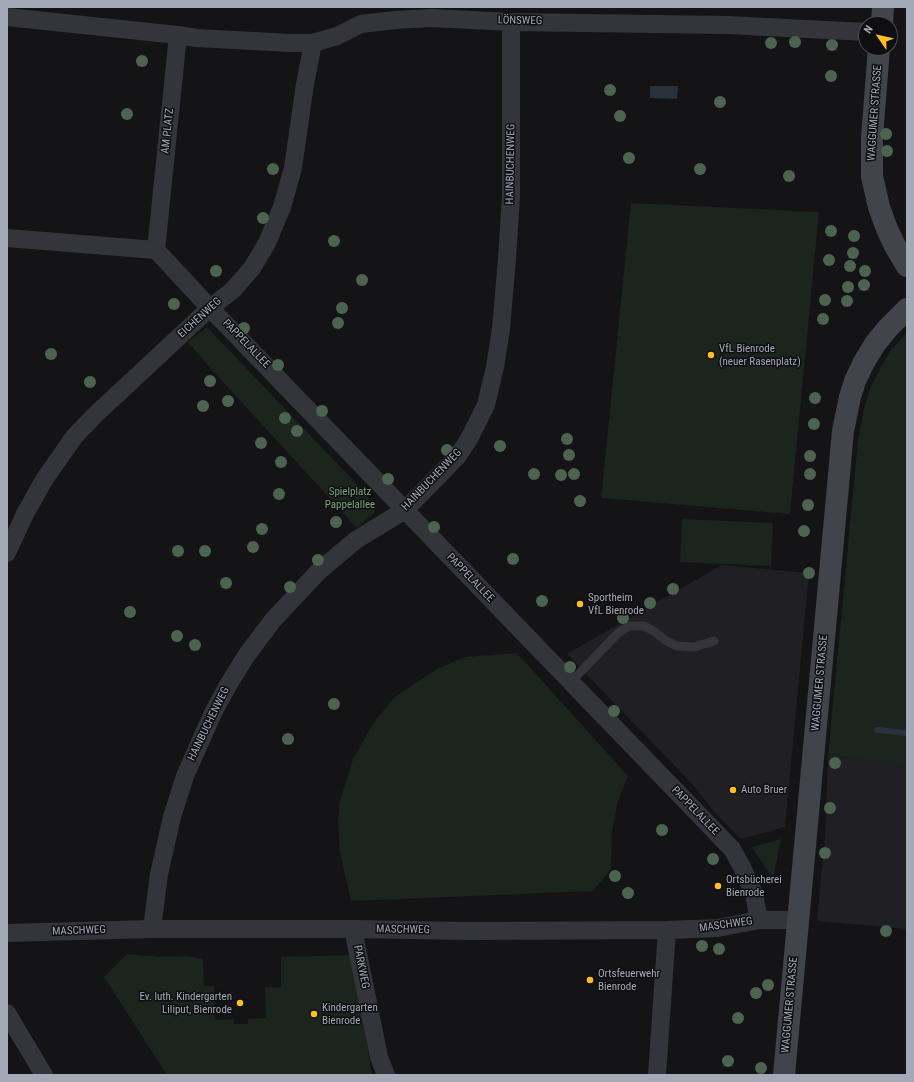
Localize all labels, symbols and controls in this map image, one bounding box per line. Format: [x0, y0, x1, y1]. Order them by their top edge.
street label: LÖNSWEG [498, 14, 542, 28]
north arrow [858, 16, 898, 56]
text: N [861, 23, 876, 36]
street label: WAGGUMER STRASSE [865, 65, 885, 161]
street label: AM PLATZ [159, 108, 177, 154]
street label: HAINBUCHENWEG [504, 124, 518, 204]
street label: EICHENWEG [176, 295, 224, 341]
street label: PAPPELALLEE [220, 317, 272, 371]
place label: VfL Bienrode (neuer Rasenplatz) [719, 342, 801, 368]
marker: VfL Bienrode (neuer Rasenplatz) [706, 350, 716, 360]
street label: HAINBUCHENWEG [399, 446, 465, 514]
park label: Spielplatz Pappelallee [325, 485, 375, 511]
street label: PAPPELALLEE [444, 551, 496, 605]
place label: Sportheim VfL Bienrode [588, 591, 644, 617]
marker: Sportheim VfL Bienrode [575, 599, 585, 609]
street label: WAGGUMER STRASSE [809, 634, 831, 732]
street label: HAINBUCHENWEG [185, 685, 233, 763]
place label: Auto Bruer [741, 783, 787, 797]
street label: PAPPELALLEE [669, 784, 721, 838]
marker: Auto Bruer [728, 785, 738, 795]
place label: Ortsbücherei Bienrode [726, 873, 782, 899]
marker: Ortsbücherei Bienrode [713, 881, 723, 891]
street label: MASCHWEG [698, 915, 754, 935]
street label: MASCHWEG [52, 923, 106, 939]
street label: MASCHWEG [376, 923, 430, 937]
street label: PARKWEG [350, 944, 372, 990]
street label: WAGGUMER STRASSE [779, 956, 801, 1054]
place label: Ortsfeuerwehr Bienrode [598, 967, 660, 993]
marker: Ortsfeuerwehr Bienrode [585, 975, 595, 985]
place label: Ev. luth. Kindergarten Liliput, Bienrode [140, 990, 232, 1016]
marker: Ev. luth. Kindergarten Liliput, Bienrode [235, 998, 245, 1008]
place label: Kindergarten Bienrode [322, 1001, 378, 1027]
marker: Kindergarten Bienrode [309, 1009, 319, 1019]

